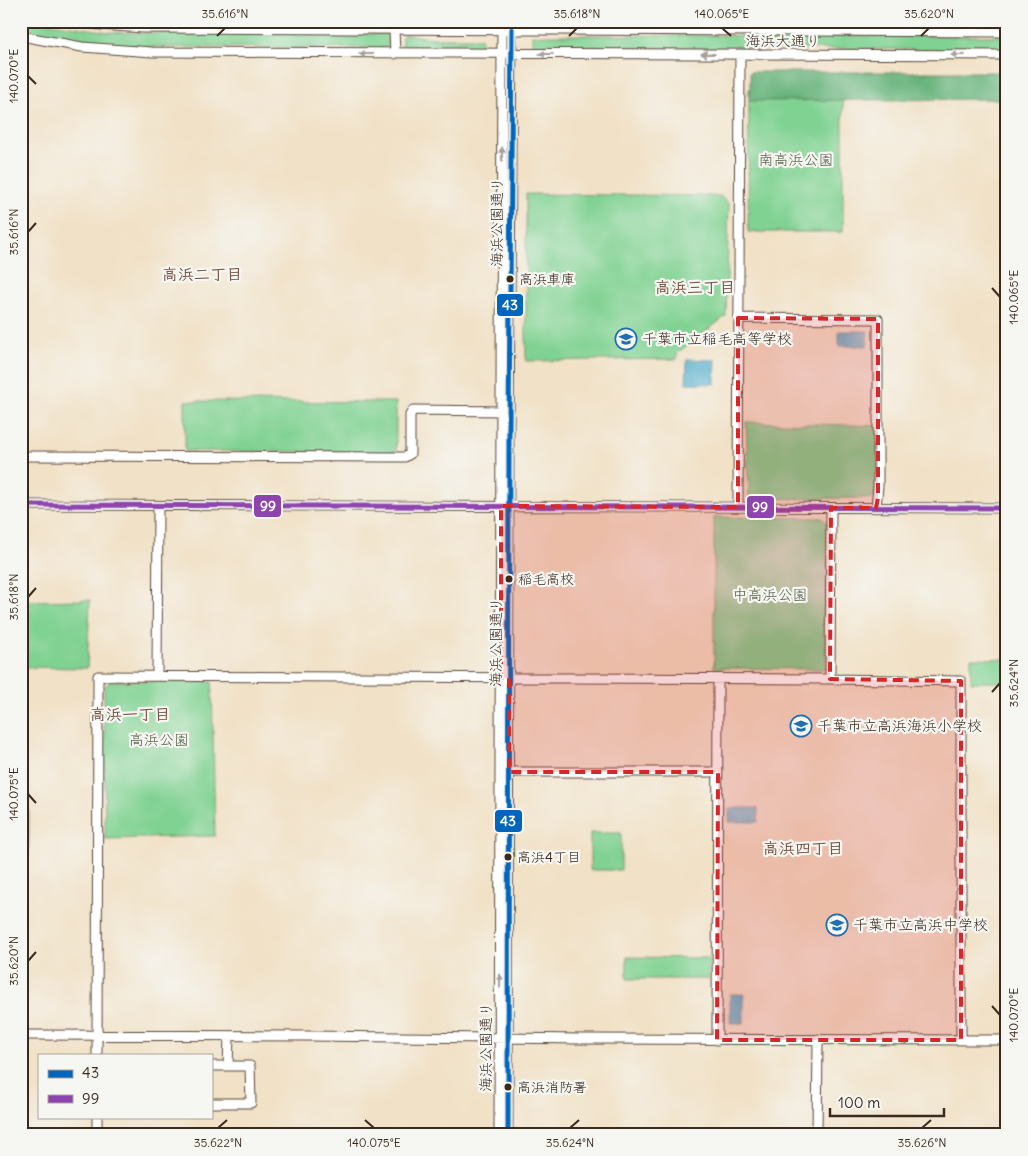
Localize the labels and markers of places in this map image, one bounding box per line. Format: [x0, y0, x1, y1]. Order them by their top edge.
place label: 高浜車庫 [519, 270, 575, 288]
marker: 高浜車庫 [505, 274, 515, 284]
school or university icon: 千葉市立稲毛高等学校 [614, 327, 638, 351]
place label: 千葉市立稲毛高等学校 [642, 329, 792, 348]
place label: 稲毛高校 [518, 570, 574, 588]
marker: 稲毛高校 [504, 574, 514, 584]
school or university icon: 千葉市立高浜海浜小学校 [789, 714, 813, 738]
place label: 千葉市立高浜海浜小学校 [817, 716, 982, 735]
place label: 高浜4丁目 [517, 848, 581, 866]
marker: 高浜4丁目 [503, 852, 513, 862]
school or university icon: 千葉市立高浜中学校 [825, 913, 849, 937]
place label: 千葉市立高浜中学校 [853, 915, 988, 934]
place label: 高浜消防署 [517, 1078, 587, 1096]
marker: 高浜消防署 [503, 1082, 513, 1092]

